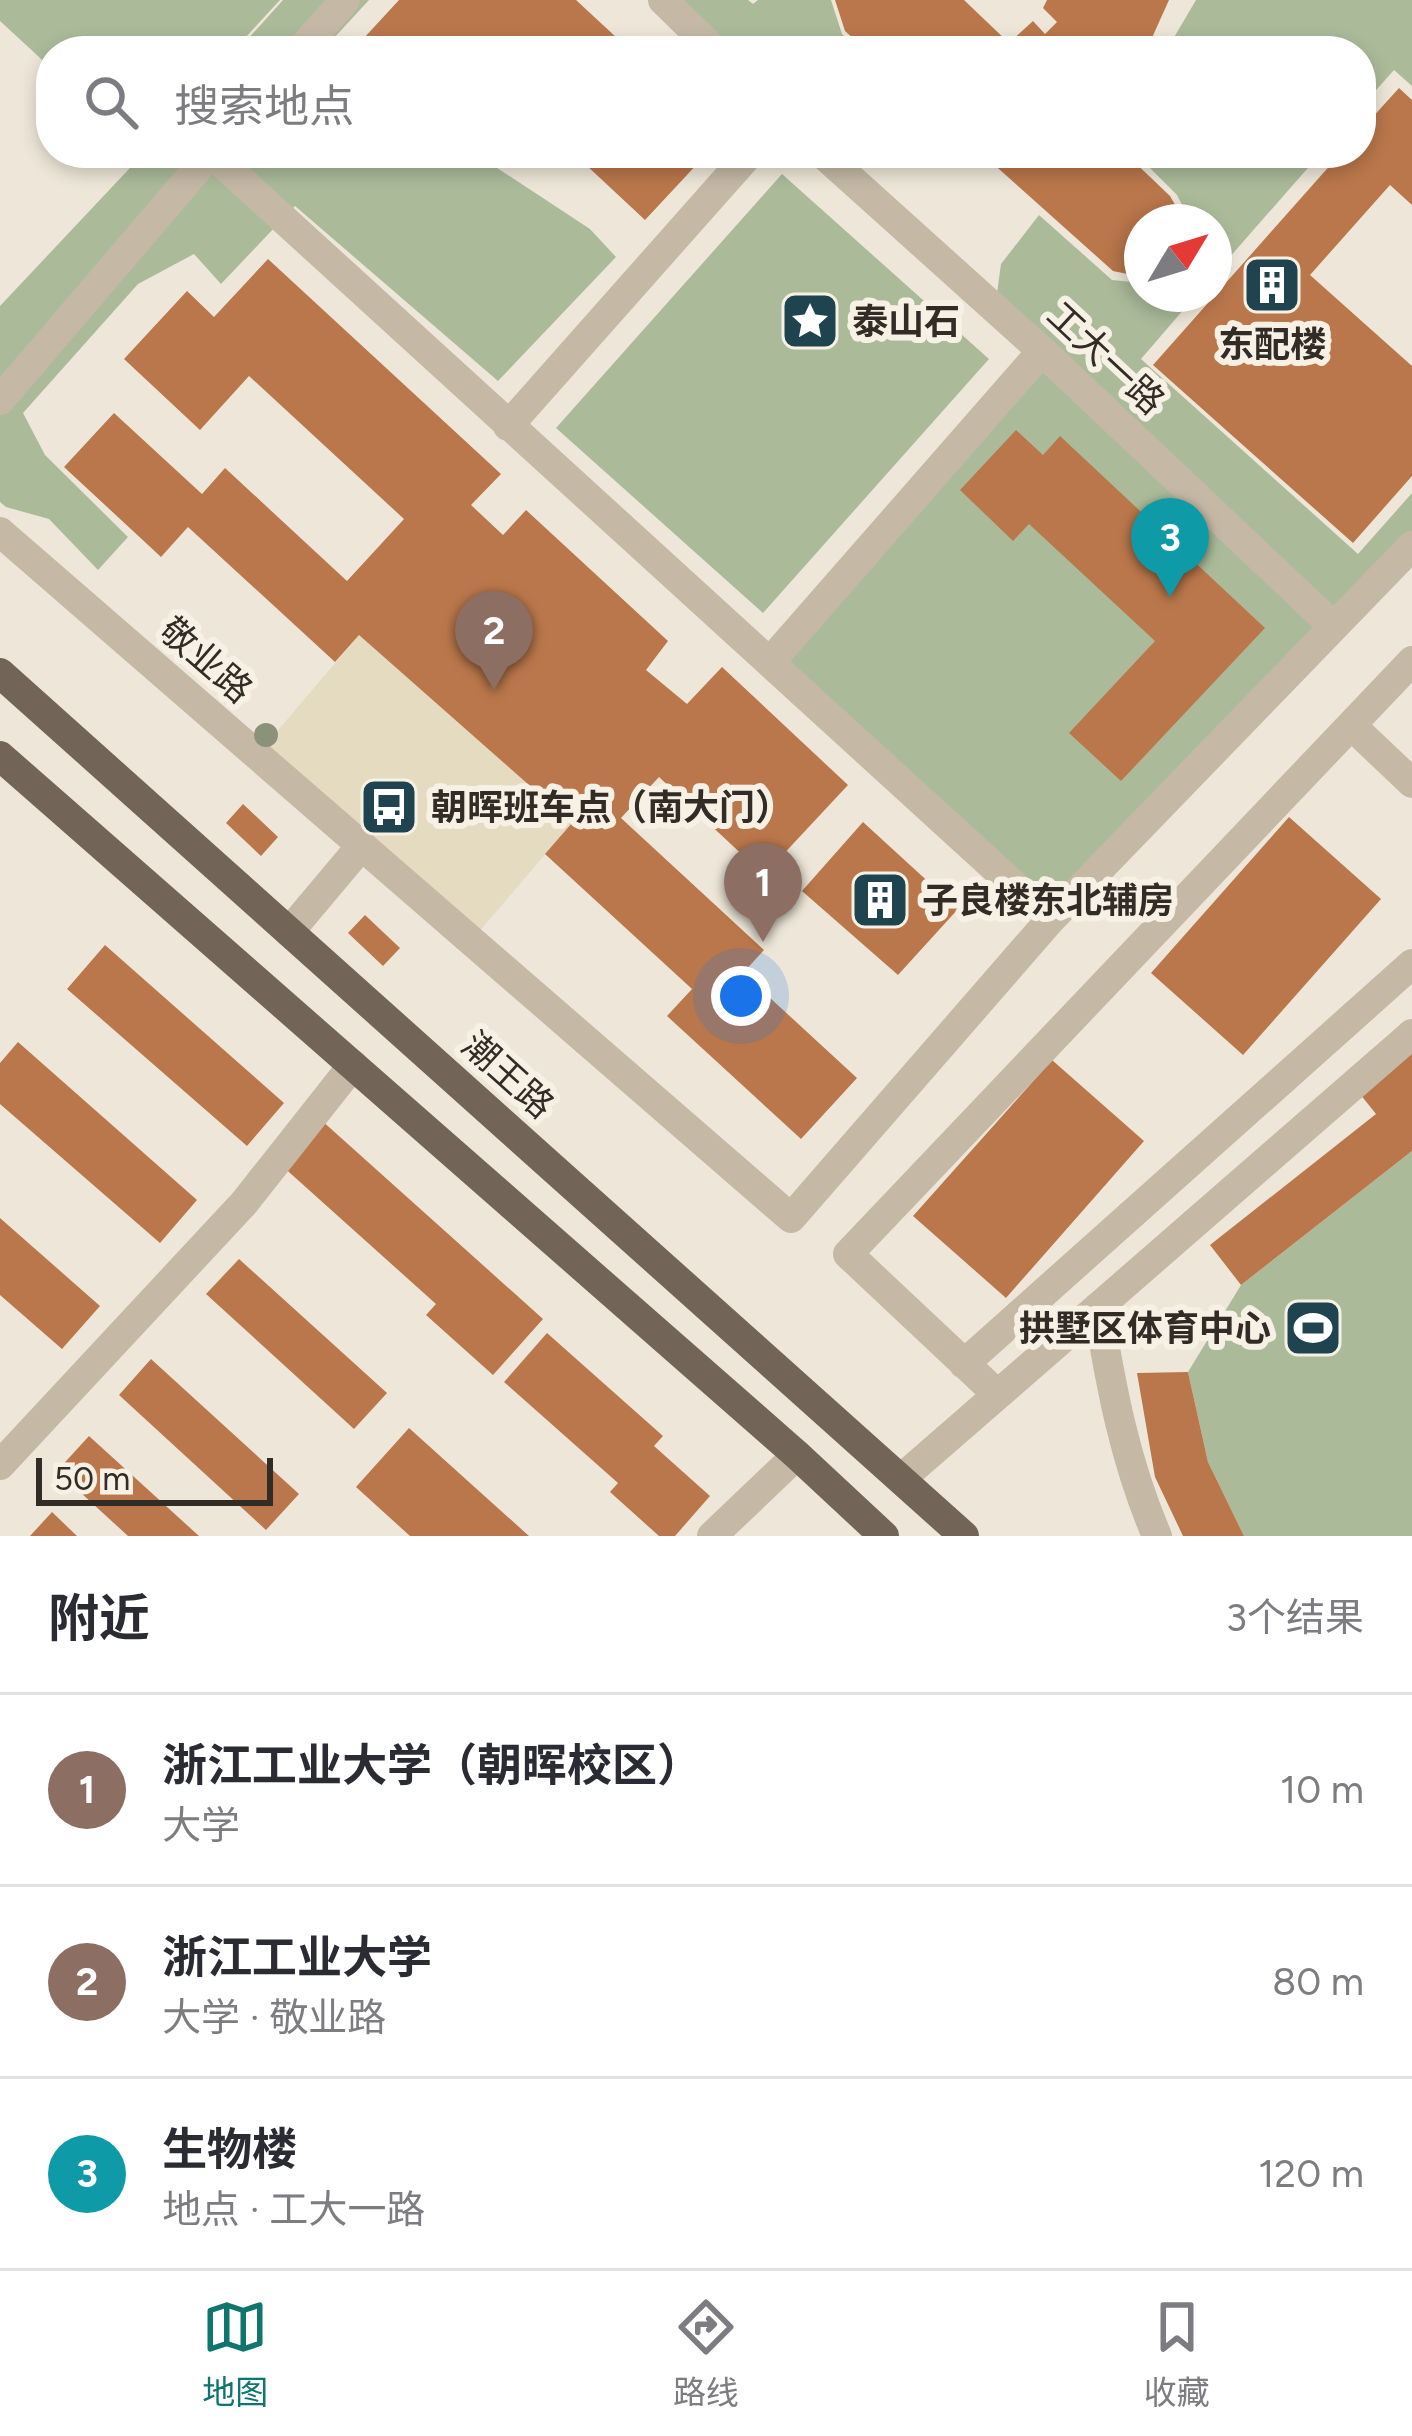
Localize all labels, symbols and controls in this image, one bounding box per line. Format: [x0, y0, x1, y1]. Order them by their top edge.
search box [36, 36, 1376, 168]
icon: search [78, 69, 144, 135]
text: 搜索地点 [174, 79, 354, 133]
north arrow [1124, 204, 1232, 312]
building icon: 东配楼 [1241, 254, 1303, 316]
place icon: 泰山石 [779, 290, 841, 352]
street label: 工大一路 [1039, 293, 1173, 423]
place label: 泰山石 [852, 300, 960, 343]
place label: 东配楼 [1218, 323, 1326, 366]
pin: 3 [1131, 498, 1209, 597]
pin: 2 [455, 591, 533, 690]
street label: 敬业路 [151, 608, 261, 712]
bus stop icon: 朝晖班车点（南大门） [358, 776, 420, 838]
place label: 朝晖班车点（南大门） [431, 786, 791, 829]
pin: 1 [724, 843, 802, 942]
building icon: 子良楼东北辅房 [849, 869, 911, 931]
place label: 子良楼东北辅房 [922, 879, 1174, 922]
your location [711, 966, 771, 1026]
street label: 潮王路 [453, 1023, 563, 1127]
sports icon: 拱墅区体育中心 [1282, 1297, 1344, 1359]
place label: 拱墅区体育中心 [1019, 1307, 1271, 1350]
scale bar [36, 1452, 273, 1505]
text: 50 m [54, 1459, 130, 1498]
text: 附近 [48, 1588, 150, 1649]
text: 3个结果 [1226, 1594, 1364, 1641]
text: 浙江工业大学（朝晖校区） [162, 1738, 702, 1792]
text: 1 [79, 1766, 95, 1813]
text: 10 m [1280, 1766, 1364, 1813]
text: 大学 [162, 1802, 240, 1849]
text: 浙江工业大学 [162, 1930, 432, 1984]
text: 2 [76, 1958, 98, 2005]
text: 80 m [1272, 1958, 1364, 2005]
text: 大学 · 敬业路 [162, 1994, 386, 2041]
text: 生物楼 [162, 2122, 297, 2176]
text: 3 [76, 2150, 98, 2197]
text: 120 m [1258, 2150, 1364, 2197]
text: 地点 · 工大一路 [162, 2186, 425, 2233]
tab: 地图 [202, 2294, 268, 2414]
tab: 路线 [673, 2294, 739, 2414]
tab: 收藏 [1144, 2294, 1210, 2414]

